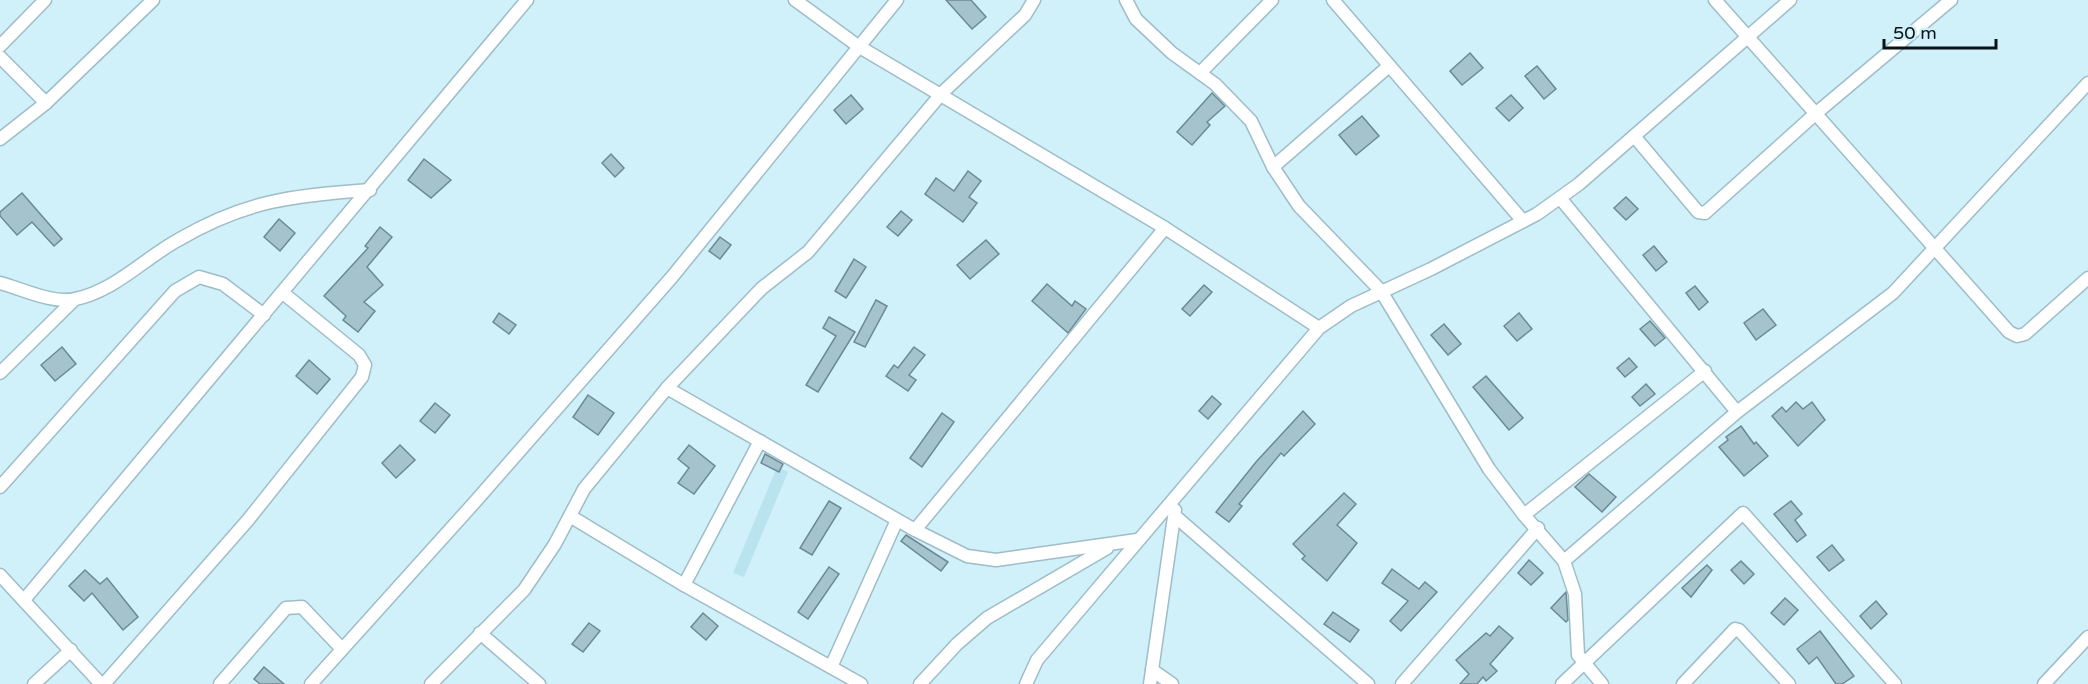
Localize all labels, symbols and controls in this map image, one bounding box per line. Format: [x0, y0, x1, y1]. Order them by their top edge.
scale bar [1884, 12, 1996, 50]
text: 50 m [1893, 22, 1937, 44]

